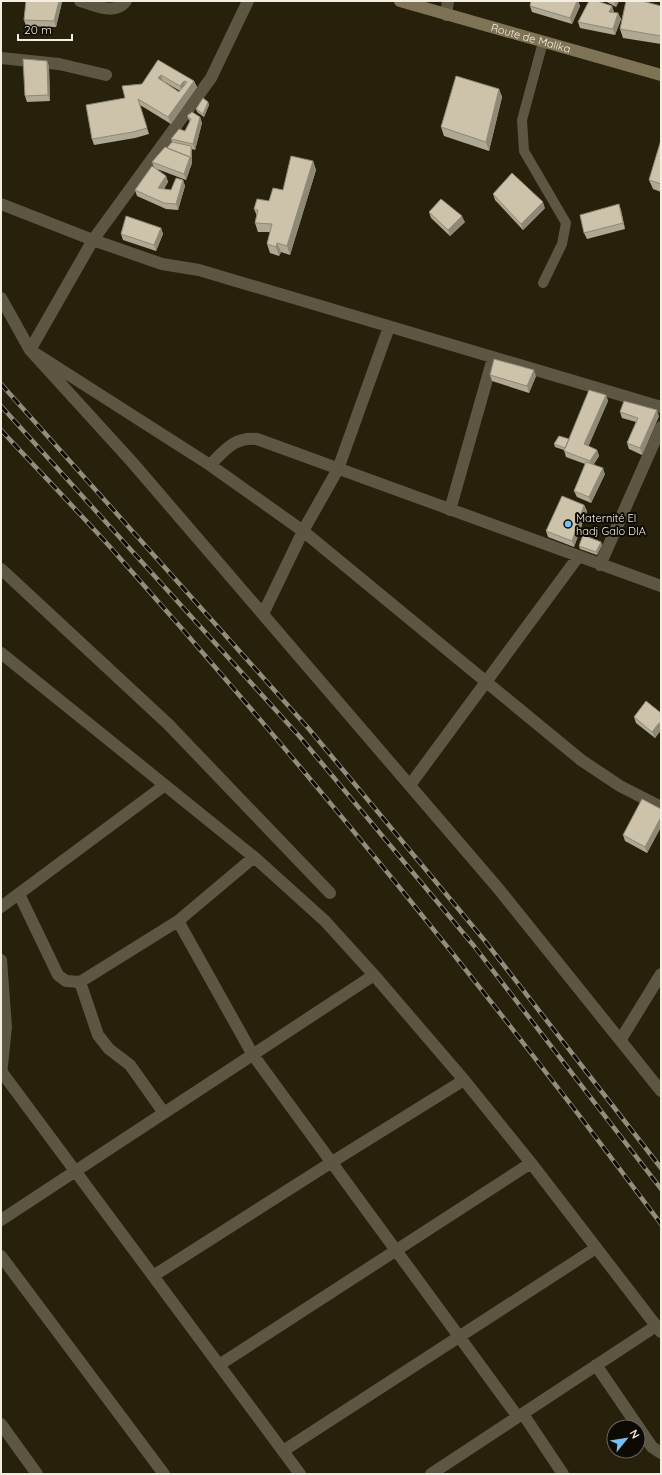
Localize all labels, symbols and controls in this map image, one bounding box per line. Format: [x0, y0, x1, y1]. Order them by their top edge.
scale bar [18, 16, 72, 42]
street label: Route de Malika [489, 20, 572, 56]
text: 20 m [24, 22, 52, 37]
place label: Maternité El hadj Galo DIA [576, 511, 646, 538]
marker: Maternité El hadj Galo DIA [563, 519, 573, 529]
north arrow [606, 1419, 646, 1459]
text: N [627, 1427, 643, 1441]

